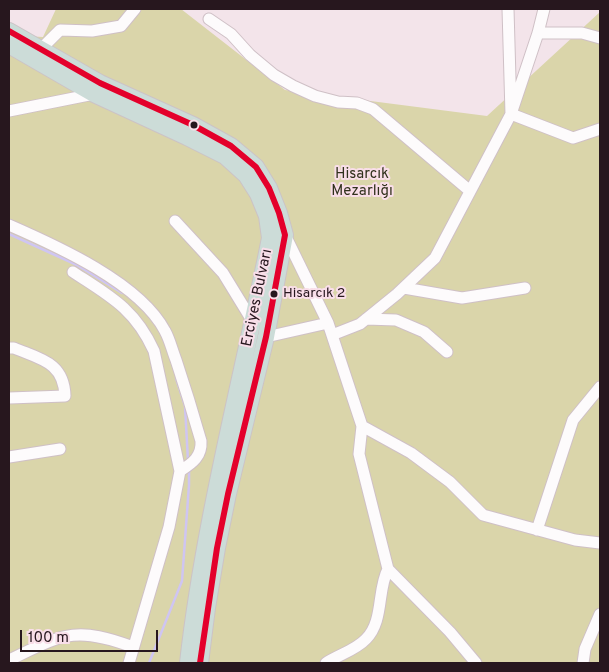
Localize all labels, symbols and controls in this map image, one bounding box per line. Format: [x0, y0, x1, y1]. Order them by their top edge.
unlabelled marker [189, 120, 199, 130]
park label: Hisarcık Mezarlığı [331, 166, 393, 201]
street label: Erciyes Bulvarı [239, 248, 277, 348]
place label: Hisarcık 2 [283, 286, 345, 302]
marker: Hisarcık 2 [269, 289, 279, 299]
scale bar [22, 620, 160, 652]
text: 100 m [28, 629, 69, 648]

